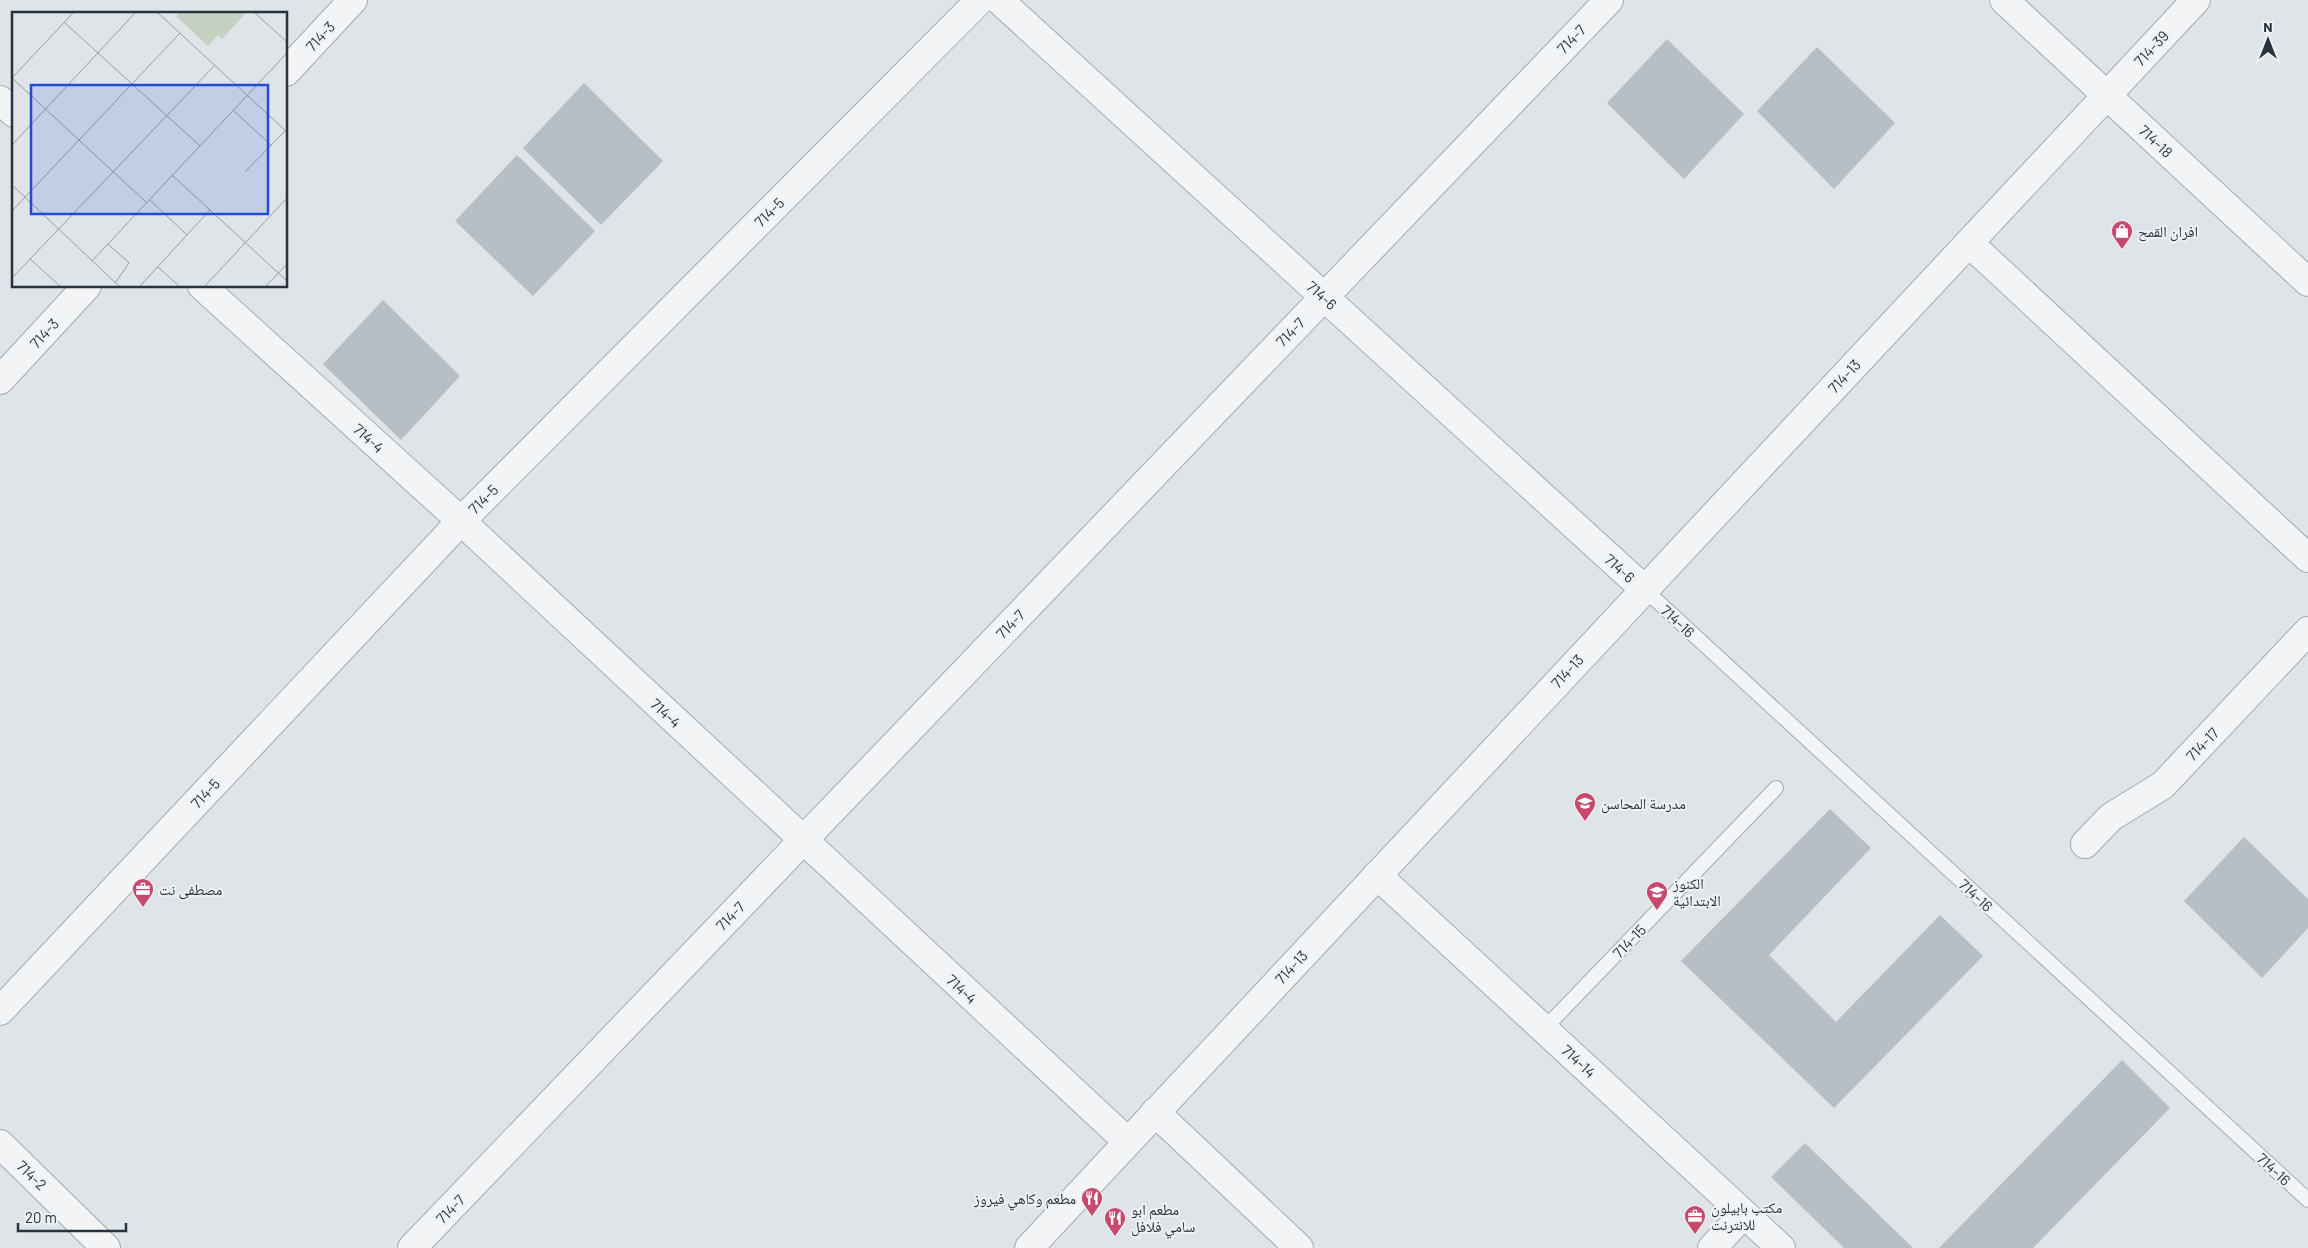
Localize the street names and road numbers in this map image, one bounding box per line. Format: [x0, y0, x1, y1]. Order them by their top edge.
street label: 714-3 [302, 17, 338, 55]
street label: 714-7 [1553, 21, 1589, 57]
street label: 714-39 [2130, 26, 2172, 70]
street label: 714-18 [2135, 121, 2177, 161]
street label: 714-5 [751, 194, 787, 230]
street label: 714-6 [1303, 277, 1341, 313]
street label: 714-3 [26, 314, 62, 352]
street label: 714-7 [1272, 314, 1308, 350]
street label: 714-13 [1824, 355, 1864, 397]
street label: 714-4 [350, 420, 388, 456]
street label: 714-5 [465, 481, 501, 517]
street label: 714-6 [1601, 550, 1639, 586]
street label: 714-16 [1657, 601, 1699, 641]
street label: 714-7 [992, 606, 1028, 642]
street label: 714-13 [1547, 650, 1587, 692]
street label: 714-4 [647, 695, 685, 731]
street label: 714-17 [2182, 724, 2222, 764]
street label: 714-5 [187, 774, 223, 812]
street label: 714-16 [1955, 875, 1997, 915]
street label: 714-7 [712, 898, 748, 934]
street label: 714-15 [1609, 921, 1649, 961]
street label: 714-13 [1271, 946, 1311, 988]
street label: 714-4 [943, 971, 981, 1007]
street label: 714-14 [1558, 1041, 1600, 1081]
street label: 714-16 [2253, 1149, 2295, 1189]
street label: 714-2 [13, 1157, 51, 1193]
street label: 714-7 [432, 1191, 468, 1227]

